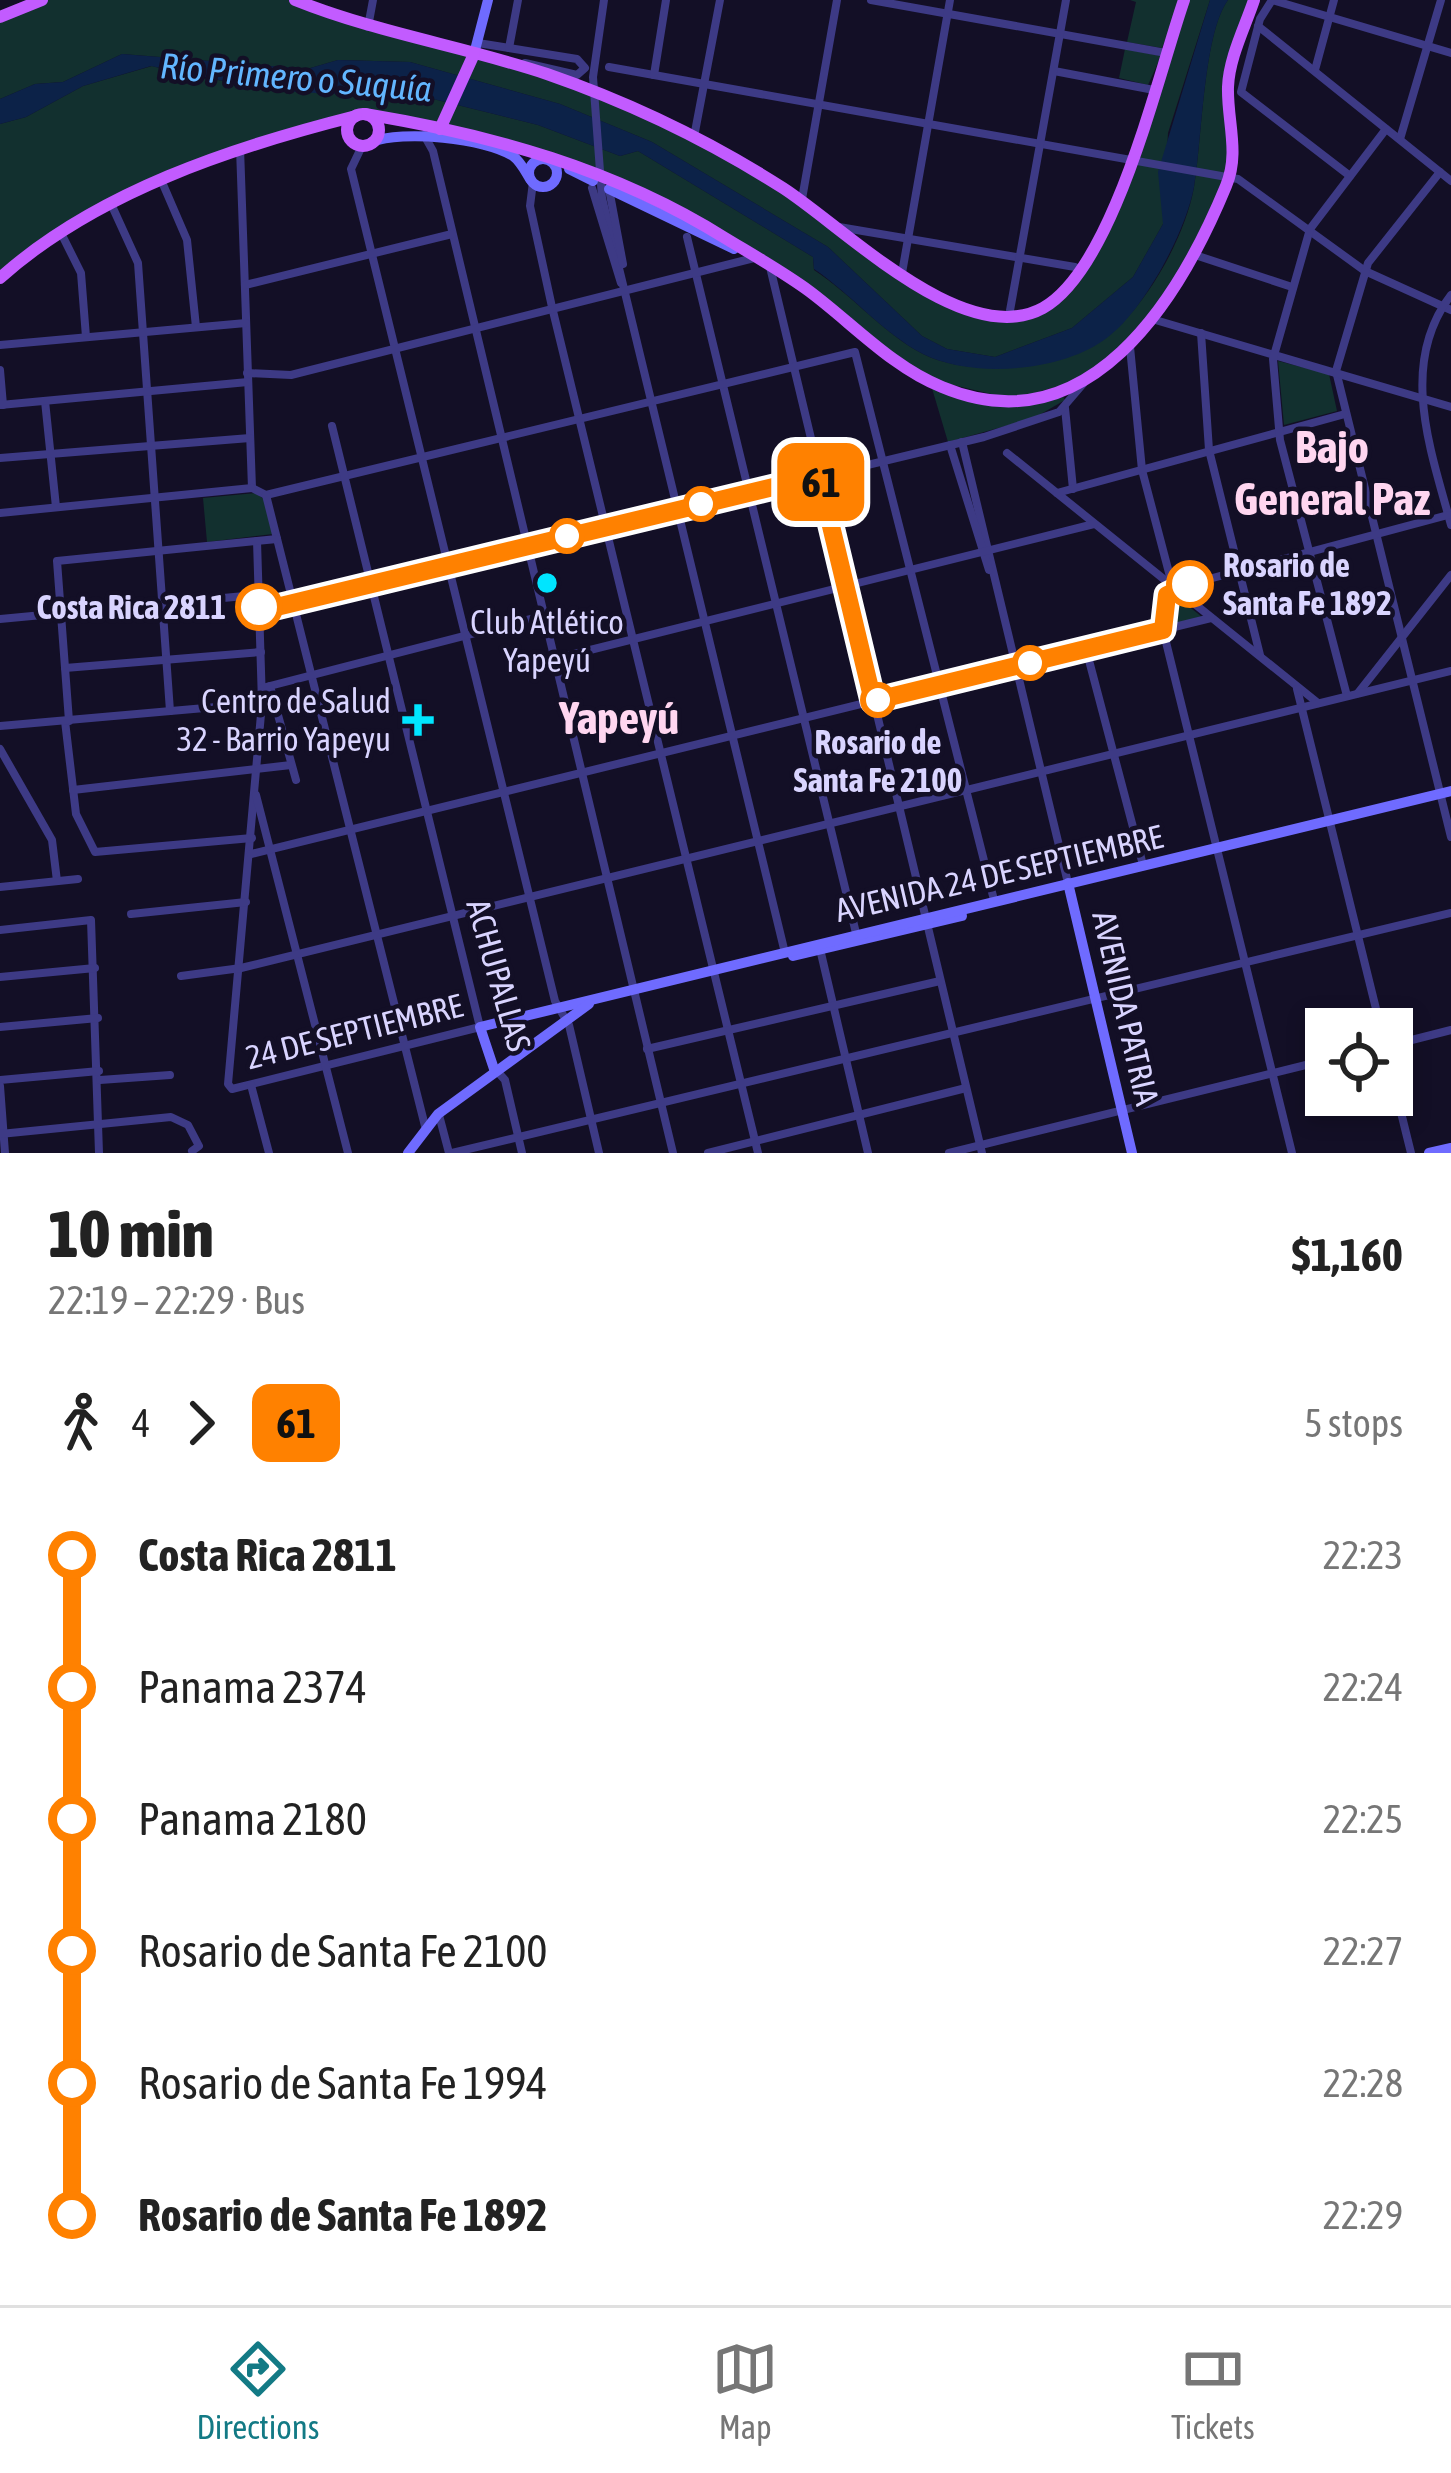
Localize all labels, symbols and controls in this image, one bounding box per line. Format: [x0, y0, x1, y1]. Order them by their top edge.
water label: Río Primero o Suquía [159, 44, 434, 110]
district label: Bajo General Paz [1234, 421, 1430, 525]
line badge: 61 [767, 443, 875, 521]
text: 61 [801, 458, 841, 506]
unlabelled marker [685, 488, 717, 520]
unlabelled marker [551, 520, 583, 552]
place label: Rosario de Santa Fe 1892 [1223, 546, 1392, 622]
marker: Rosario de Santa Fe 1892 [1168, 562, 1212, 606]
marker: Club Atlético Yapeyú [534, 570, 560, 596]
marker: Costa Rica 2811 [237, 585, 281, 629]
place label: Costa Rica 2811 [36, 588, 226, 626]
place label: Club Atlético Yapeyú [470, 603, 624, 679]
unlabelled marker [1014, 647, 1046, 679]
place label: Centro de Salud 32 - Barrio Yapeyu [177, 682, 391, 758]
marker: Rosario de Santa Fe 2100 [862, 684, 894, 716]
district label: Yapeyú [558, 692, 679, 744]
marker: Centro de Salud 32 - Barrio Yapeyu [402, 704, 434, 736]
place label: Rosario de Santa Fe 2100 [794, 723, 962, 799]
street label: AVENIDA 24 DE SEPTIEMBRE [832, 817, 1166, 929]
street label: ACHUPALLAS [459, 895, 539, 1055]
street label: AVENIDA PATRIA [1085, 907, 1167, 1110]
street label: 24 DE SEPTIEMBRE [242, 986, 466, 1076]
map controls [1305, 1008, 1413, 1116]
button: locate [1305, 1008, 1413, 1116]
text: 10 min [48, 1195, 214, 1271]
text: $1,160 [1291, 1229, 1403, 1281]
text: 22:19 – 22:29 · Bus [48, 1278, 305, 1322]
icon: walk [48, 1390, 114, 1456]
icon: forward [168, 1390, 234, 1456]
text: 61 [276, 1399, 316, 1447]
text: 4 [132, 1401, 150, 1445]
text: 5 stops [1304, 1401, 1403, 1445]
text: Costa Rica 2811 [138, 1529, 397, 1581]
text: 22:23 [1323, 1533, 1403, 1577]
text: Panama 2374 [138, 1661, 367, 1713]
text: 22:24 [1323, 1665, 1403, 1709]
text: Panama 2180 [138, 1793, 367, 1845]
text: 22:25 [1323, 1797, 1403, 1841]
text: Rosario de Santa Fe 2100 [138, 1925, 547, 1977]
text: 22:27 [1323, 1929, 1403, 1973]
text: Rosario de Santa Fe 1994 [138, 2057, 547, 2109]
text: 22:28 [1323, 2061, 1403, 2105]
text: Rosario de Santa Fe 1892 [138, 2189, 547, 2241]
text: 22:29 [1323, 2193, 1403, 2237]
tab: Directions [196, 2336, 319, 2446]
tab: Map [712, 2336, 778, 2446]
tab: Tickets [1171, 2336, 1255, 2446]

